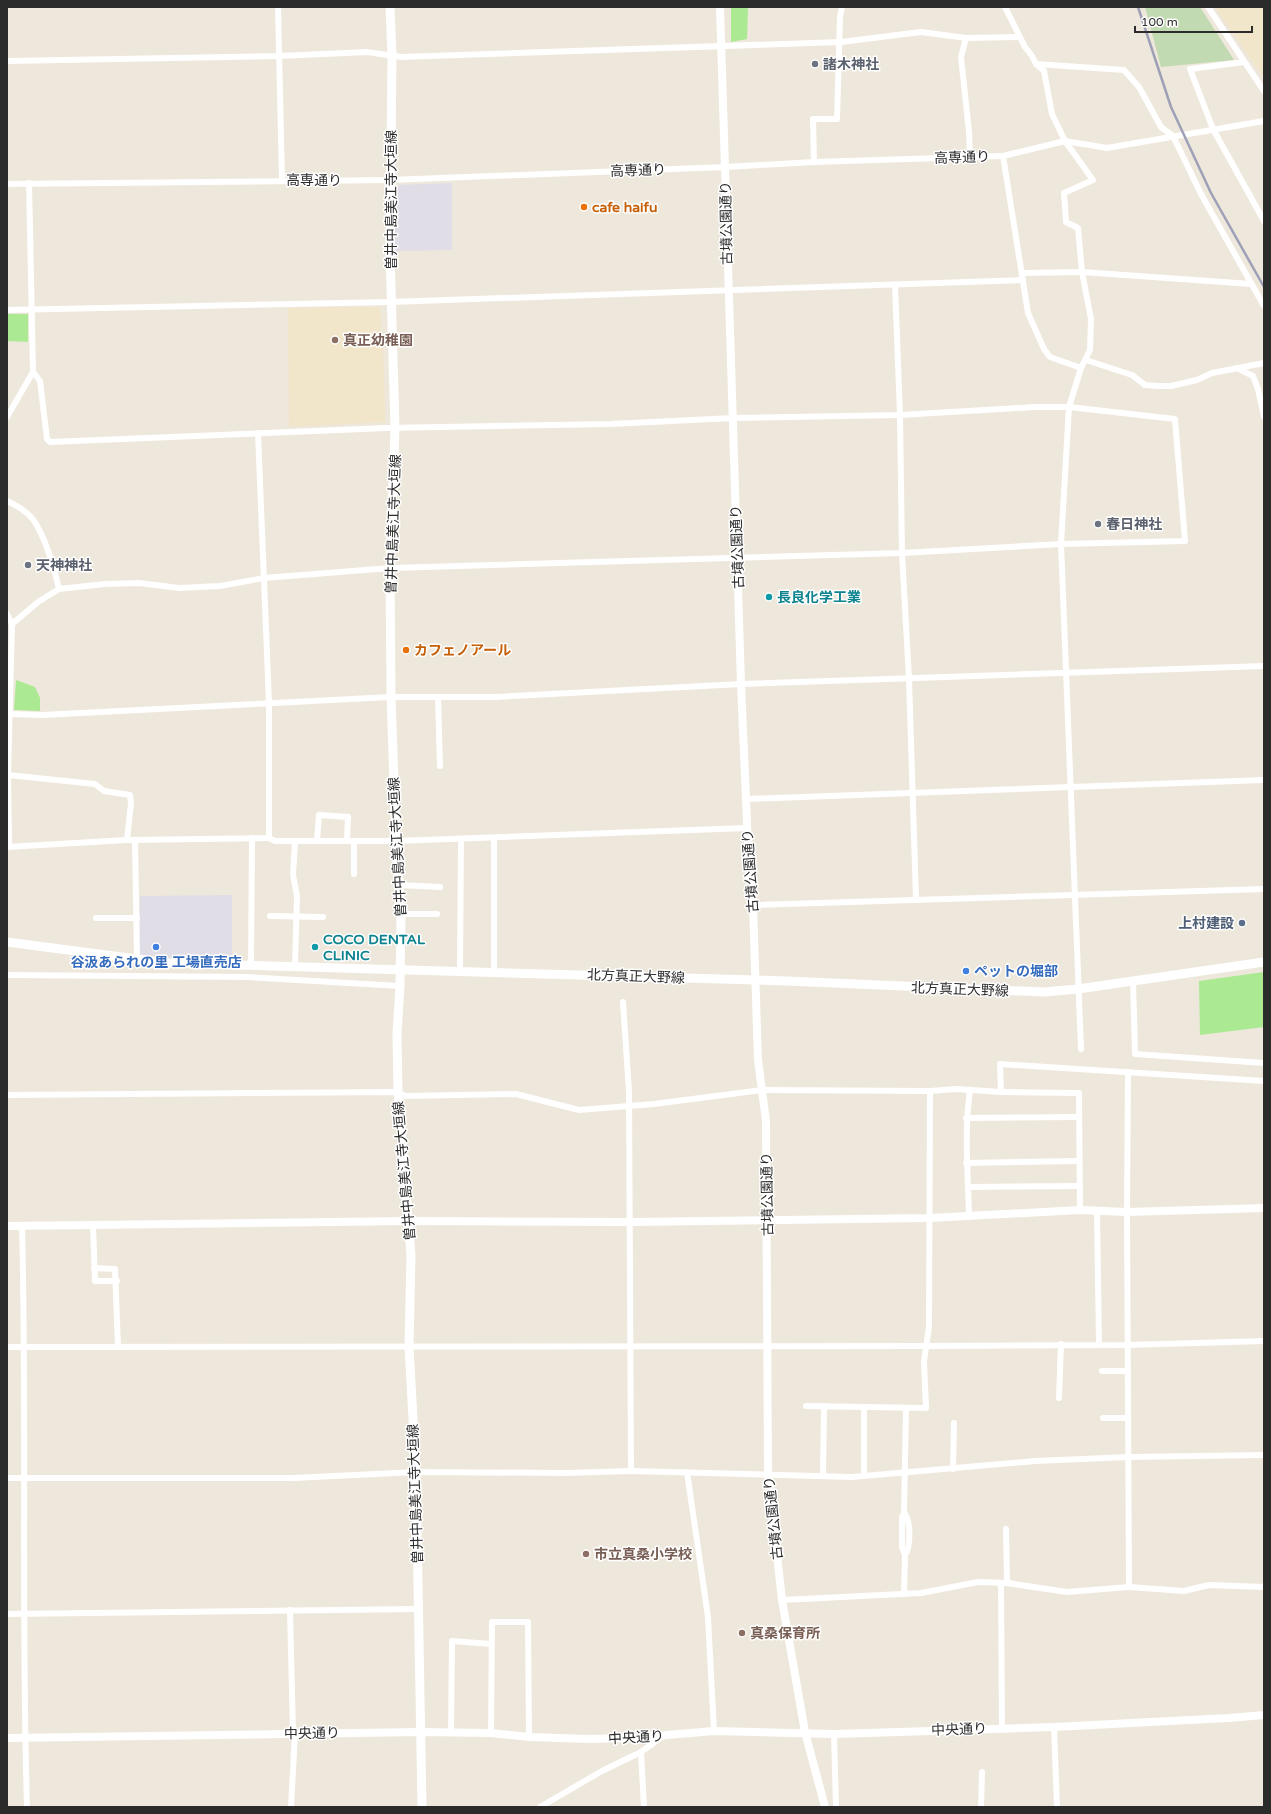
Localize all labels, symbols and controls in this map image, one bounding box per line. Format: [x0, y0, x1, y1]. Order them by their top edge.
scale bar [1135, 8, 1252, 34]
text: 100 m [1141, 15, 1178, 29]
place label: 諸木神社 [823, 56, 879, 73]
marker: 諸木神社 [810, 59, 820, 69]
street label: 曽井中島美江寺大垣線 [383, 130, 400, 270]
street label: 高専通り [934, 148, 990, 167]
street label: 高専通り [610, 161, 666, 180]
street label: 高専通り [286, 172, 342, 189]
street label: 古墳公園通り [717, 181, 736, 265]
place label: cafe haifu [592, 199, 657, 216]
marker: cafe haifu [579, 202, 589, 212]
place label: 真正幼稚園 [343, 332, 413, 349]
marker: 真正幼稚園 [330, 335, 340, 345]
street label: 曽井中島美江寺大垣線 [383, 454, 404, 594]
street label: 古墳公園通り [728, 505, 747, 589]
place label: 春日神社 [1106, 516, 1162, 533]
marker: 春日神社 [1093, 519, 1103, 529]
place label: 天神神社 [36, 557, 92, 574]
marker: 天神神社 [23, 560, 33, 570]
place label: 長良化学工業 [777, 589, 861, 606]
marker: 長良化学工業 [764, 592, 774, 602]
place label: カフェノアール [414, 642, 511, 659]
marker: カフェノアール [401, 645, 411, 655]
street label: 曽井中島美江寺大垣線 [385, 777, 410, 917]
street label: 古墳公園通り [739, 828, 762, 913]
place label: 上村建設 [1178, 915, 1234, 932]
marker: 上村建設 [1237, 918, 1247, 928]
place label: COCO DENTAL CLINIC [323, 931, 426, 964]
marker: 谷汲あられの里 工場直売店 [151, 942, 161, 952]
marker: COCO DENTAL CLINIC [310, 942, 320, 952]
place label: 谷汲あられの里 工場直売店 [70, 954, 242, 971]
place label: ペットの堀部 [974, 963, 1058, 980]
street label: 北方真正大野線 [587, 966, 685, 987]
marker: ペットの堀部 [961, 966, 971, 976]
street label: 北方真正大野線 [911, 979, 1009, 1000]
street label: 曽井中島美江寺大垣線 [390, 1100, 419, 1241]
street label: 古墳公園通り [758, 1152, 777, 1236]
street label: 曽井中島美江寺大垣線 [405, 1424, 426, 1564]
street label: 古墳公園通り [761, 1475, 786, 1561]
place label: 市立真桑小学校 [594, 1546, 692, 1563]
marker: 市立真桑小学校 [581, 1549, 591, 1559]
place label: 真桑保育所 [750, 1625, 820, 1642]
marker: 真桑保育所 [737, 1628, 747, 1638]
street label: 中央通り [931, 1720, 987, 1739]
street label: 中央通り [284, 1725, 340, 1742]
street label: 中央通り [608, 1728, 664, 1747]

